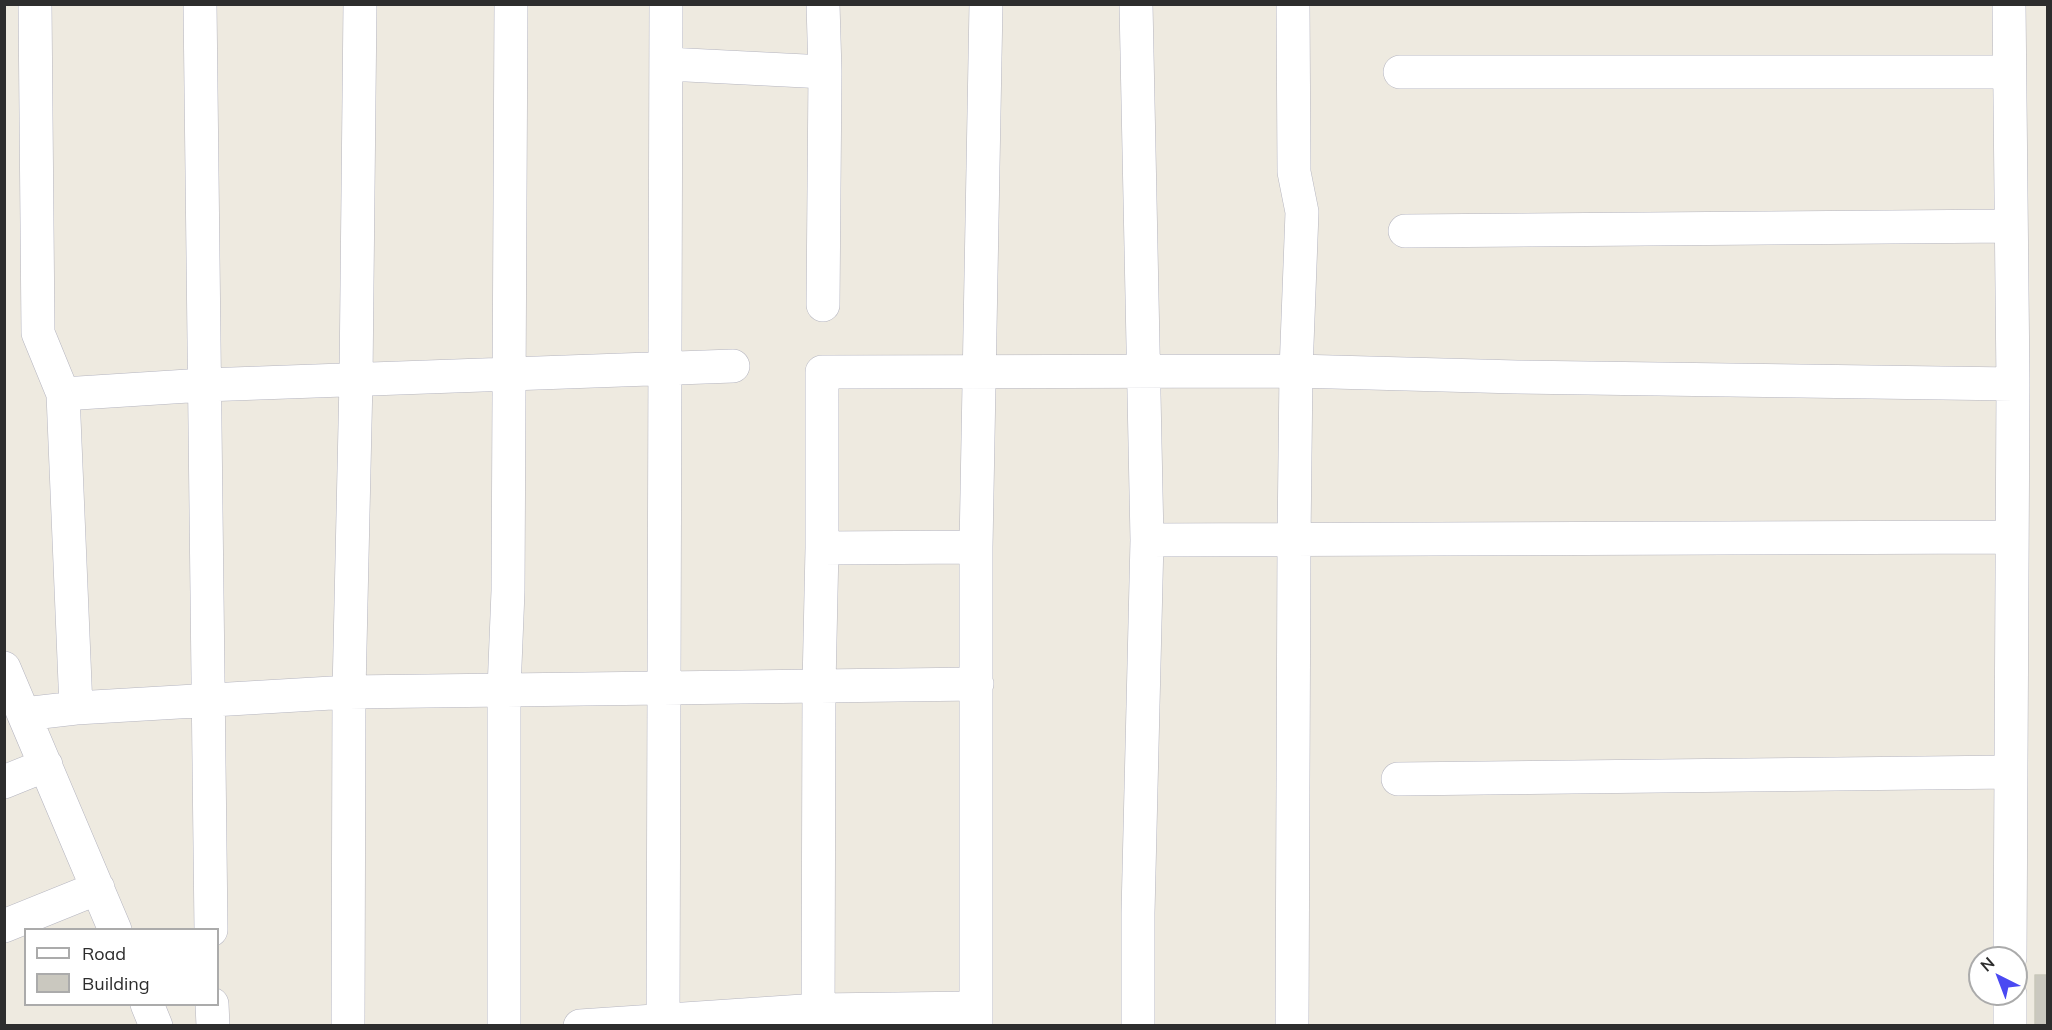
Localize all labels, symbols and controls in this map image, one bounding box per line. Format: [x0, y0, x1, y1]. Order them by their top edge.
legend [24, 928, 219, 1006]
text: Road [82, 942, 126, 965]
north arrow [1968, 946, 2028, 1006]
text: N [1976, 953, 1998, 976]
text: Building [82, 972, 150, 995]

